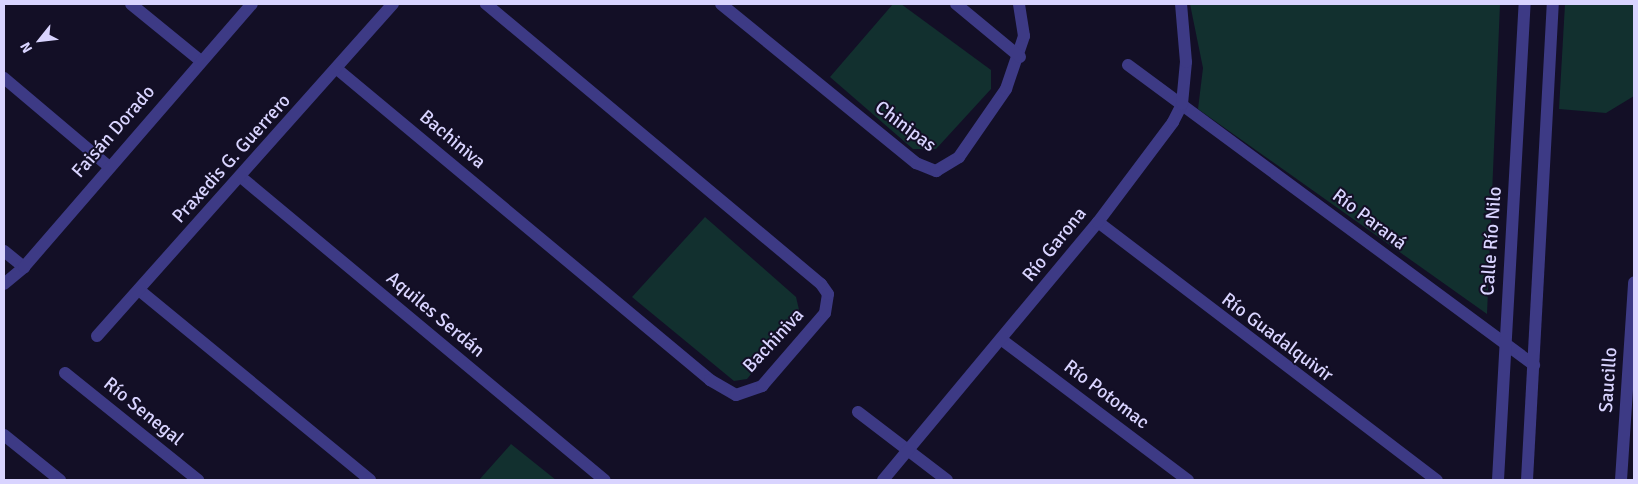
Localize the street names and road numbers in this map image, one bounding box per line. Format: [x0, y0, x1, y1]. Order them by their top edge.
street label: Faisán Dorado [68, 81, 160, 183]
street label: Praxedis G. Guerrero [168, 90, 296, 228]
street label: Chinipas [870, 97, 940, 157]
street label: Bachiniva [414, 106, 490, 174]
street label: Río Paraná [1327, 185, 1411, 255]
street label: Calle Río Nilo [1477, 186, 1507, 296]
street label: Río Garona [1018, 203, 1092, 287]
street label: Aquiles Serdán [381, 267, 489, 363]
street label: Río Guadalquivir [1217, 289, 1337, 387]
street label: Bachiniva [739, 304, 809, 378]
street label: Saucillo [1595, 347, 1623, 413]
street label: Río Potomac [1059, 356, 1153, 434]
street label: Río Senegal [99, 373, 187, 451]

